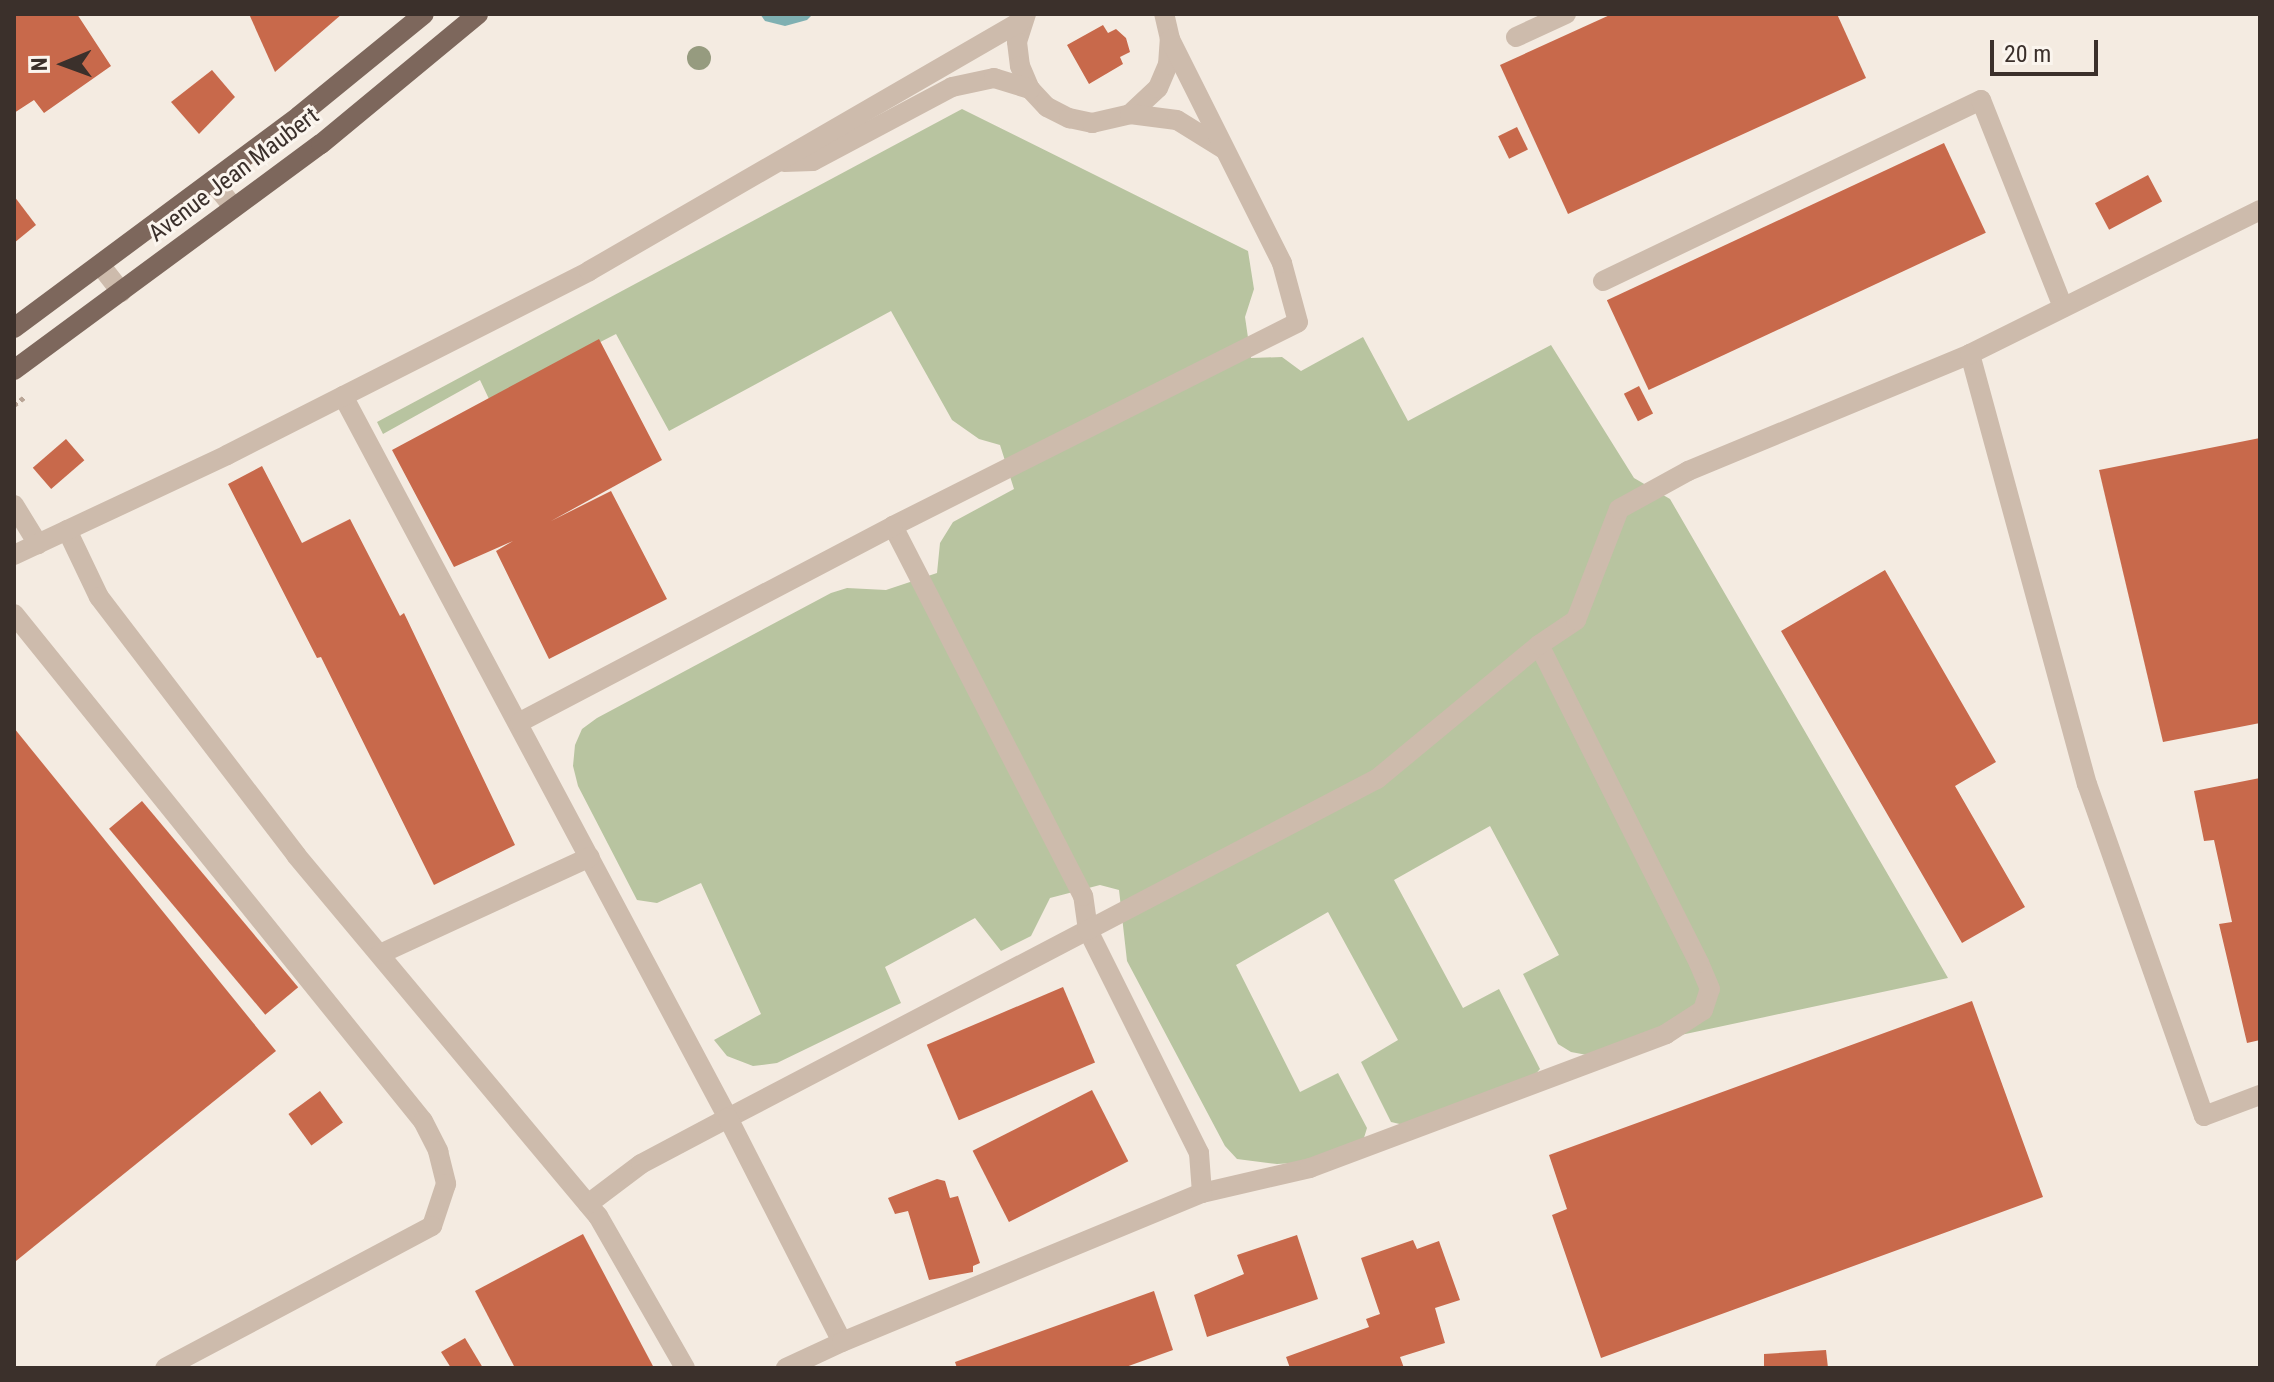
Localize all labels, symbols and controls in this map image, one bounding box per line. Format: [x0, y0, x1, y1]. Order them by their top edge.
north arrow [24, 24, 104, 104]
scale bar [1994, 24, 2102, 74]
text: 20 m [2004, 40, 2051, 68]
text: N [27, 57, 52, 71]
street label: Avenue Jean Maubert [143, 102, 325, 248]

